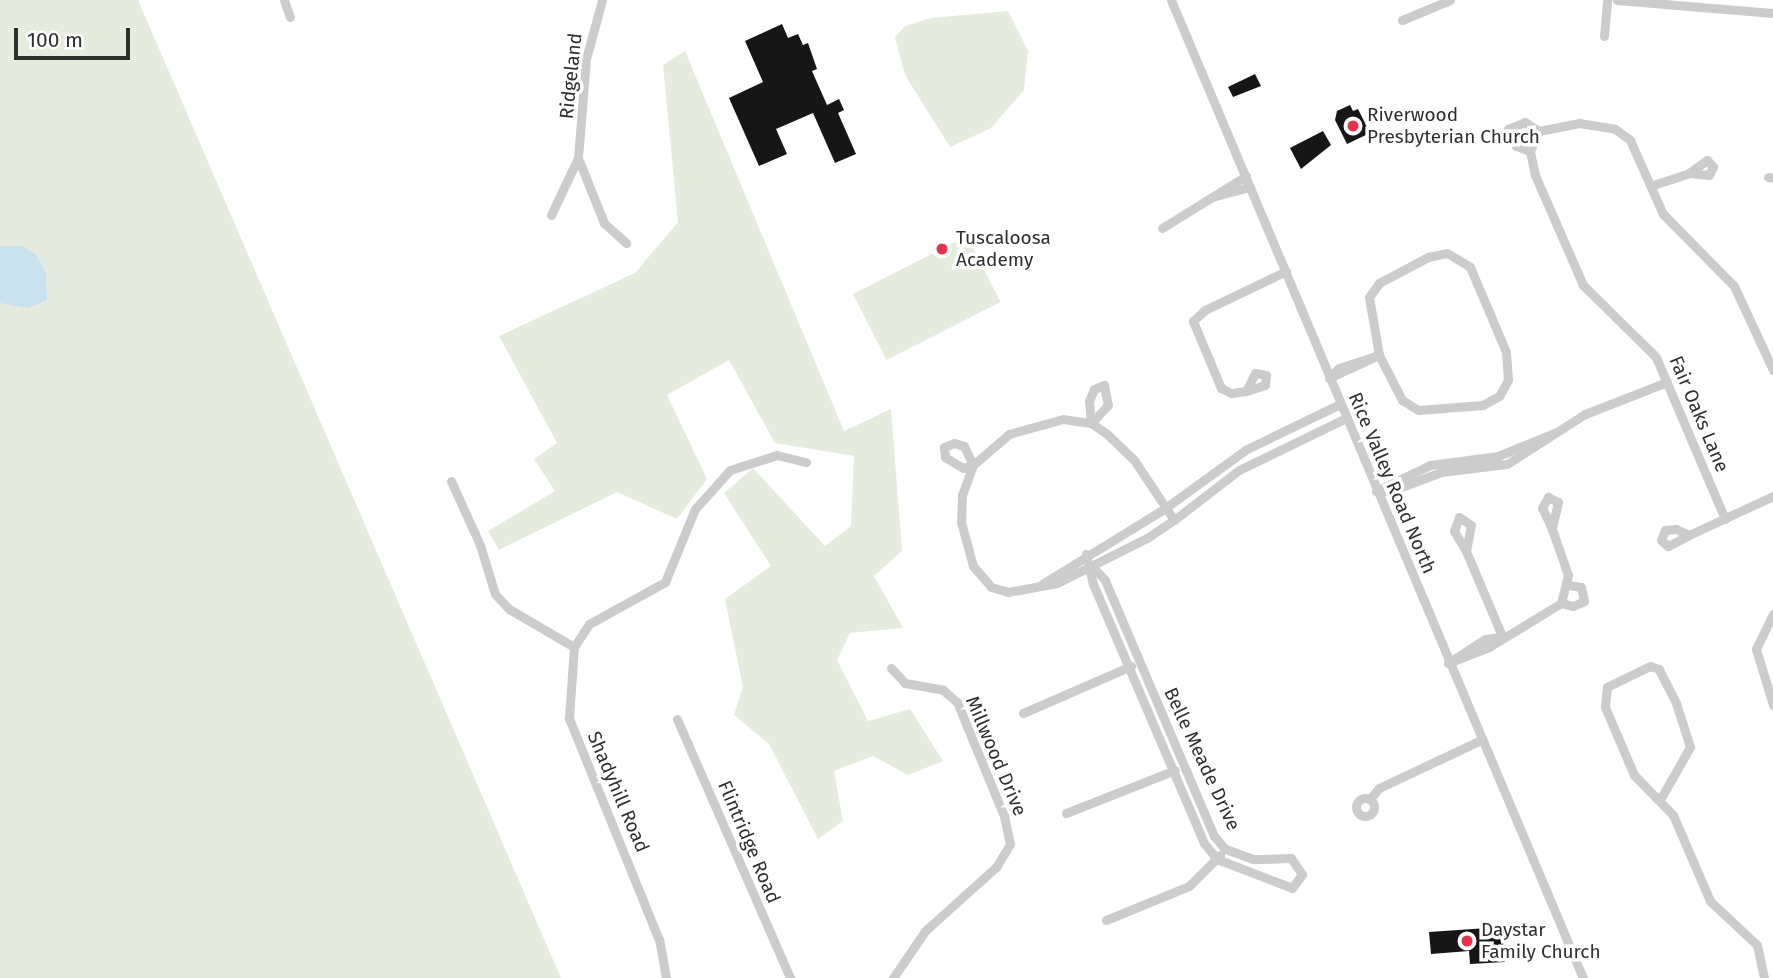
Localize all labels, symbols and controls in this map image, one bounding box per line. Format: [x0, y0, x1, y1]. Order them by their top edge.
scale bar [18, 14, 133, 58]
text: 100 m [27, 27, 83, 53]
street label: Ridgeland [555, 32, 587, 120]
place label: Riverwood Presbyterian Church [1367, 104, 1540, 148]
marker: Riverwood Presbyterian Church [1345, 118, 1361, 134]
place label: Tuscaloosa Academy [956, 227, 1051, 271]
marker: Tuscaloosa Academy [934, 241, 950, 257]
street label: Fair Oaks Lane [1664, 352, 1734, 476]
street label: Rice Valley Road North [1343, 389, 1441, 577]
street label: Belle Meade Drive [1159, 684, 1245, 834]
street label: Millwood Drive [960, 693, 1032, 819]
street label: Shadyhill Road [582, 728, 654, 856]
street label: Flintridge Road [713, 777, 785, 907]
place label: Daystar Family Church [1481, 919, 1601, 963]
marker: Daystar Family Church [1459, 933, 1475, 949]

